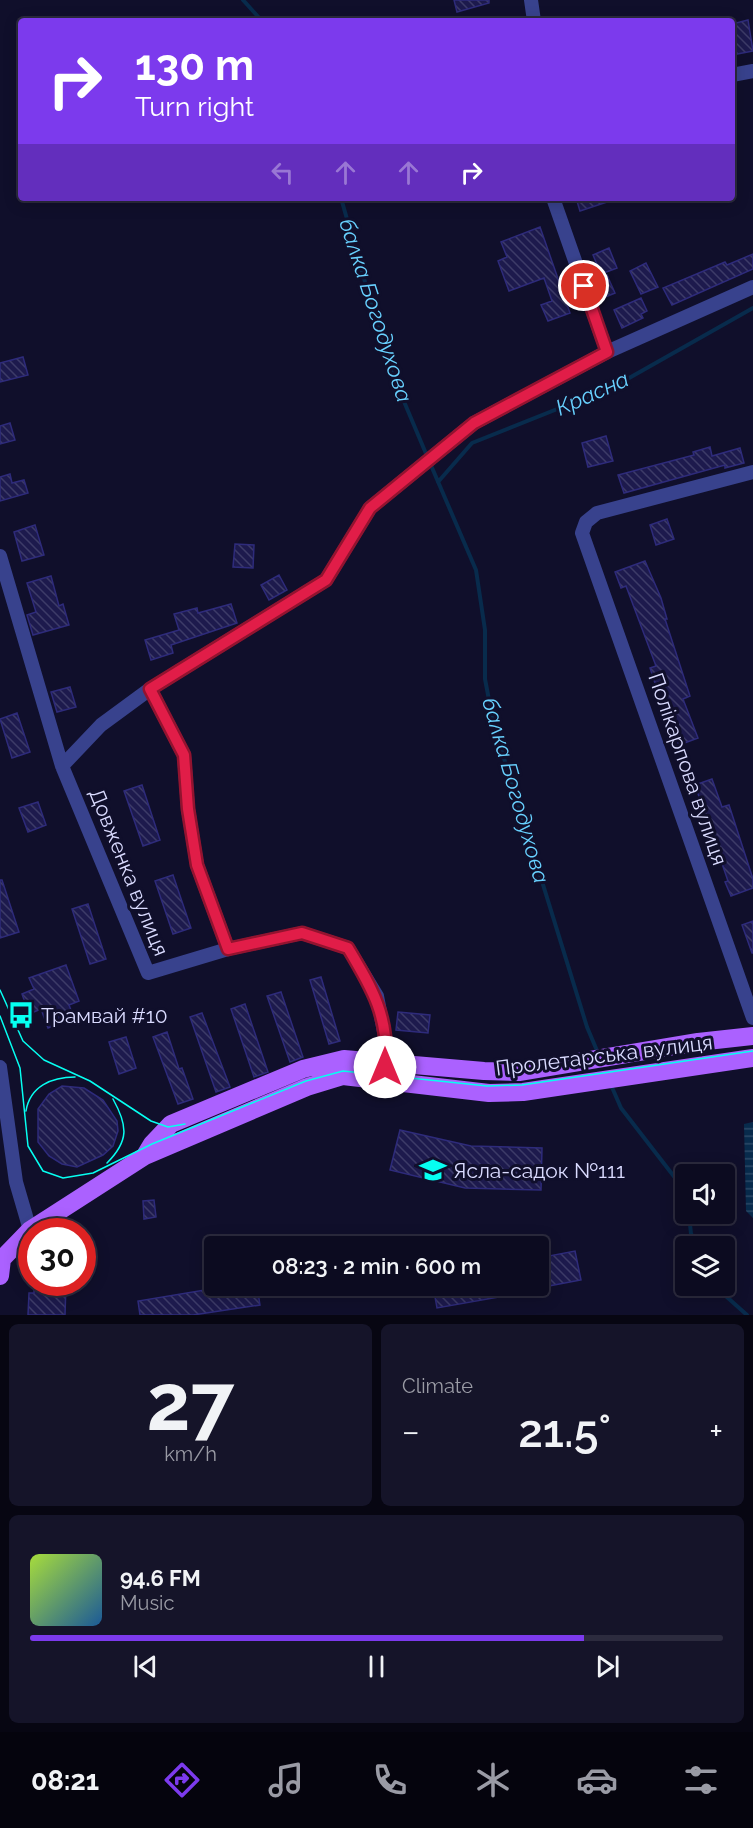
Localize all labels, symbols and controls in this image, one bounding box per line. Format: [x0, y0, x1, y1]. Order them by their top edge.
text: 130 m [135, 41, 254, 90]
icon: right [36, 42, 114, 120]
text: Turn right [135, 91, 254, 122]
icon: left [266, 156, 299, 189]
icon: ahead [329, 156, 362, 189]
icon: ahead [392, 156, 425, 189]
icon: right [455, 156, 488, 189]
water label: балка Богодухова [334, 215, 418, 405]
pin [558, 260, 609, 311]
icon: arrive [567, 269, 600, 302]
water label: Красна [551, 365, 633, 421]
street label: Полікарпова вулиця [643, 670, 733, 868]
water label: балка Богодухова [477, 694, 555, 886]
street label: Довженка вулиця [84, 785, 174, 959]
bus stop icon: Трамвай #10 [6, 1000, 36, 1030]
place label: Трамвай #10 [41, 1003, 168, 1028]
street label: Пролетарська вулиця [494, 1029, 714, 1081]
position arrow [353, 1035, 417, 1099]
school or university icon: Ясла-садок №111 [418, 1155, 448, 1185]
place label: Ясла-садок №111 [453, 1158, 625, 1183]
map controls [675, 1164, 735, 1296]
button: sound [675, 1164, 735, 1224]
speed limit sign: 30 [18, 1218, 96, 1296]
button: layers [675, 1236, 735, 1296]
text: 08:23 · 2 min · 600 m [272, 1253, 481, 1279]
text: 27 [147, 1357, 234, 1448]
text: Climate [402, 1374, 473, 1398]
text: 21.5° [518, 1405, 611, 1458]
text: − [402, 1412, 420, 1451]
text: + [709, 1412, 723, 1451]
text: km/h [164, 1442, 217, 1466]
text: 94.6 FM [120, 1565, 201, 1591]
text: Music [120, 1591, 174, 1615]
icon: previous [129, 1650, 162, 1683]
icon: pause [360, 1650, 393, 1683]
icon: next [591, 1650, 624, 1683]
icon: directions [161, 1759, 203, 1801]
icon: music [265, 1759, 307, 1801]
icon: phone [369, 1759, 411, 1801]
icon: climate [472, 1759, 514, 1801]
icon: car [576, 1759, 618, 1801]
icon: filters [680, 1759, 722, 1801]
text: 08:21 [31, 1765, 99, 1796]

